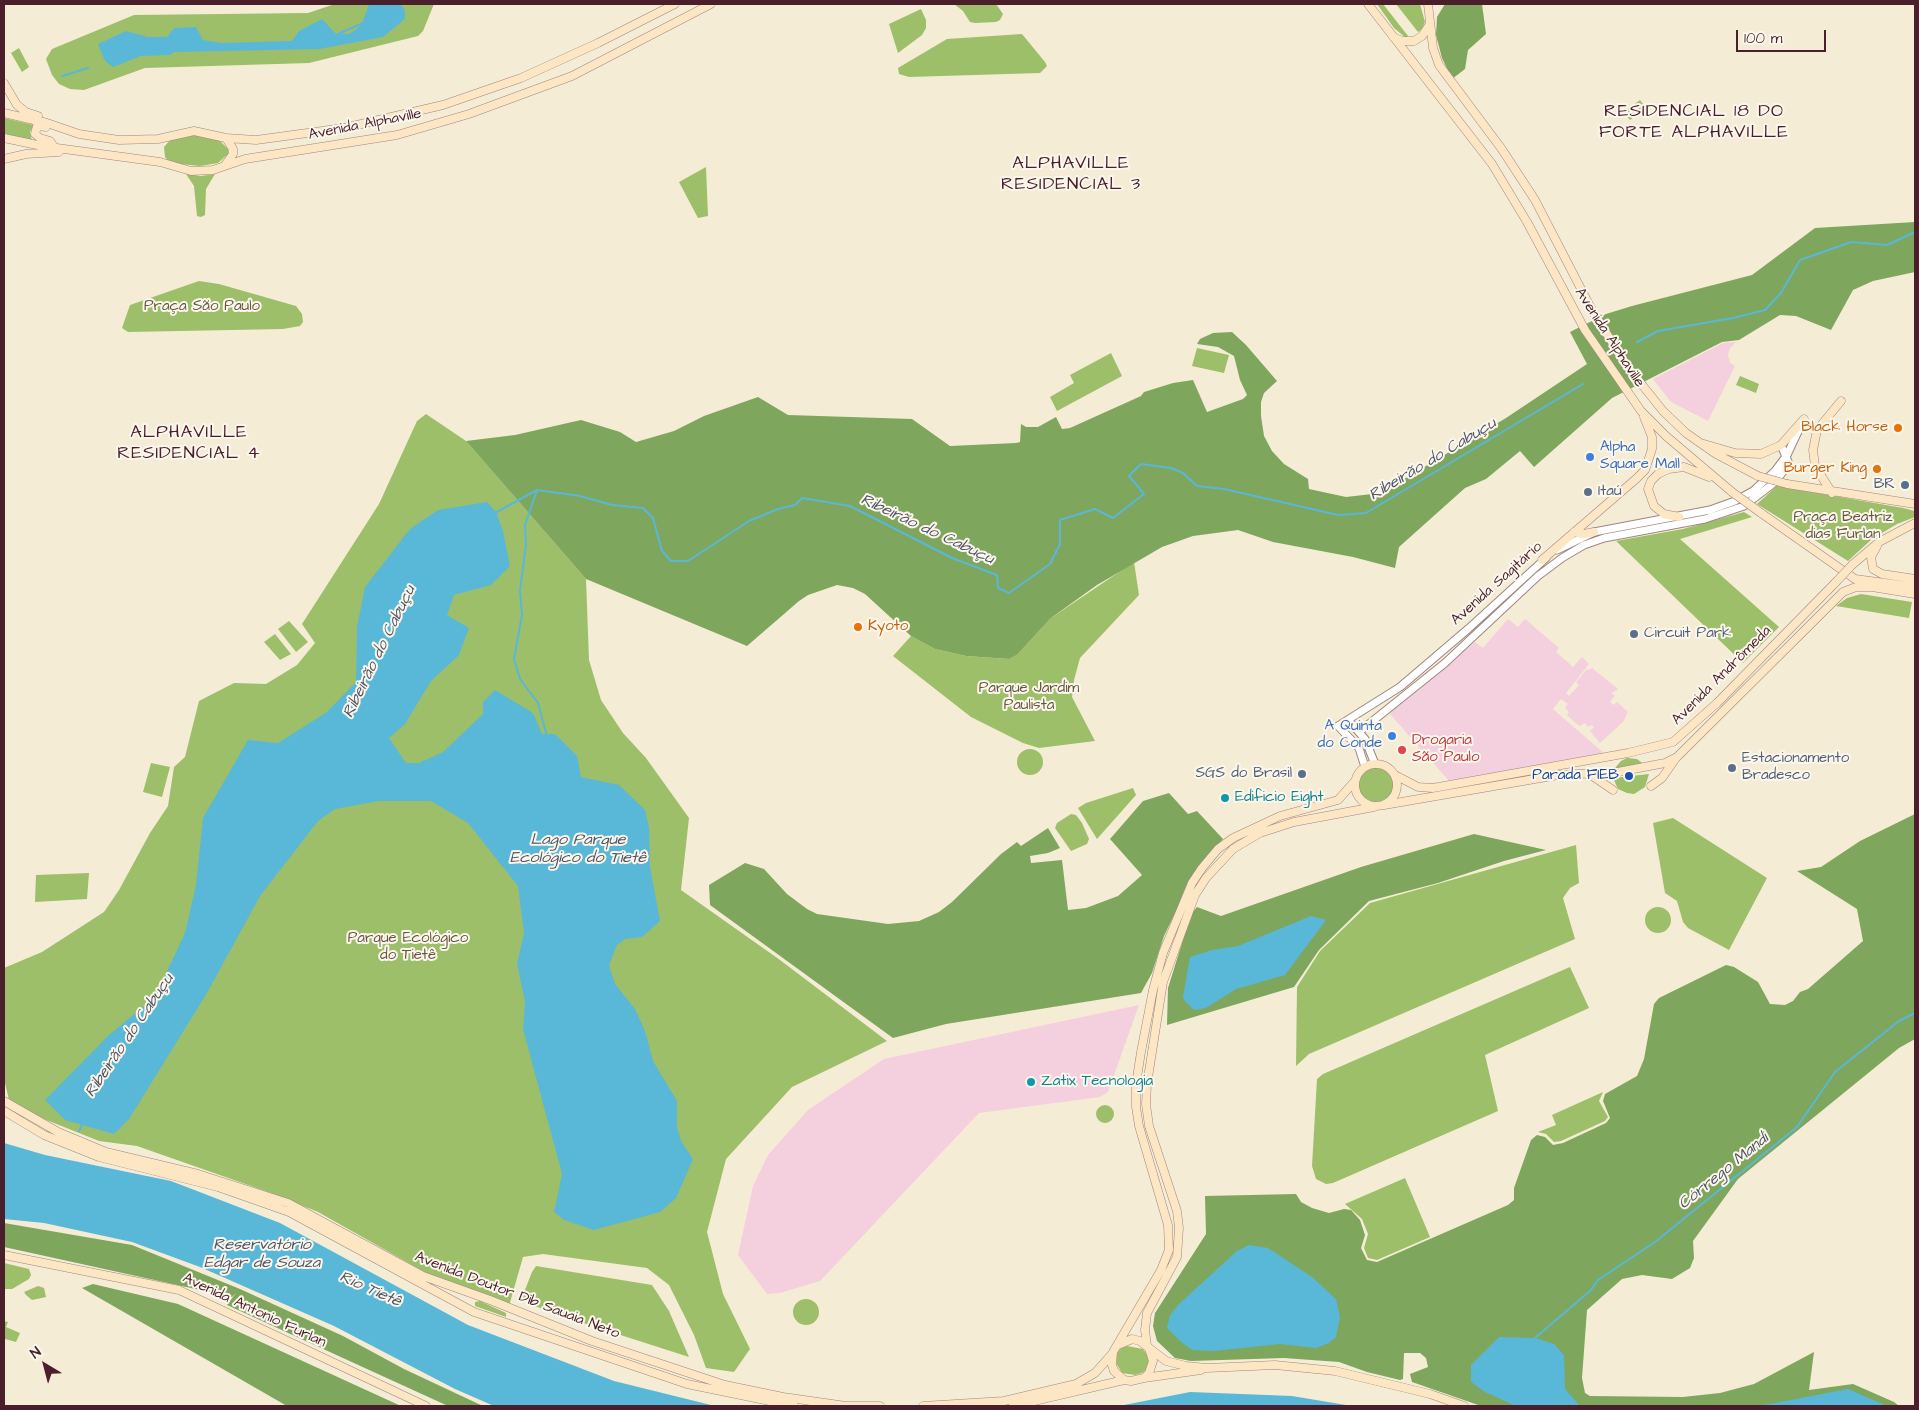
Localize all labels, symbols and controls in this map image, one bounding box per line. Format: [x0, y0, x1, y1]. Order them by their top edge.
scale bar [1739, 20, 1829, 52]
text: 100 m [1744, 28, 1783, 49]
district label: RESIDENCIAL 18 DO FORTE ALPHAVILLE [1597, 101, 1791, 144]
street label: Avenida Alphaville [307, 105, 423, 145]
district label: ALPHAVILLE RESIDENCIAL 3 [999, 153, 1143, 195]
street label: Avenida Alphaville [1570, 285, 1648, 391]
park label: Praça São Paulo [144, 298, 260, 316]
water label: Ribeirão do Cabuçu [1366, 415, 1500, 505]
place label: Black Horse [1801, 419, 1888, 437]
district label: ALPHAVILLE RESIDENCIAL 4 [116, 422, 262, 464]
marker: Black Horse [1892, 422, 1904, 434]
place label: Alpha Square Mall [1600, 439, 1680, 474]
marker: Alpha Square Mall [1584, 451, 1596, 463]
place label: Burger King [1784, 460, 1867, 478]
marker: Burger King [1871, 463, 1883, 475]
place label: BR [1874, 476, 1895, 494]
marker: BR [1899, 479, 1911, 491]
place label: Itaú [1598, 483, 1622, 501]
marker: Itaú [1582, 486, 1594, 498]
water label: Ribeirão do Cabuçu [857, 491, 997, 569]
park label: Praça Beatriz dias Furlan [1793, 509, 1893, 544]
street label: Avenida Sagitário [1448, 538, 1546, 630]
water label: Ribeirão do Cabuçu [340, 583, 420, 721]
place label: Kyoto [868, 618, 908, 636]
marker: Kyoto [852, 621, 864, 633]
street label: Avenida Andrômeda [1669, 623, 1775, 729]
place label: Circuit Park [1644, 625, 1731, 643]
marker: Circuit Park [1628, 628, 1640, 640]
park label: Parque Jardim Paulista [979, 680, 1079, 715]
place label: A Quinta do Conde [1318, 718, 1382, 753]
marker: A Quinta do Conde [1386, 730, 1398, 742]
place label: Drogaria São Paulo [1412, 732, 1479, 767]
marker: Drogaria São Paulo [1396, 744, 1408, 756]
place label: Estacionamento Bradesco [1742, 750, 1849, 785]
marker: Estacionamento Bradesco [1726, 762, 1738, 774]
place label: SGS do Brasil [1195, 765, 1292, 783]
place label: Parada FIEB [1532, 767, 1619, 785]
marker: SGS do Brasil [1296, 768, 1308, 780]
marker: Parada FIEB [1623, 770, 1635, 782]
place label: Edificio Eight [1235, 789, 1324, 807]
marker: Edificio Eight [1219, 792, 1231, 804]
water label: Lago Parque Ecológico do Tietê [510, 831, 646, 869]
park label: Parque Ecológico do Tietê [348, 930, 468, 965]
water label: Ribeirão do Cabuçu [82, 971, 178, 1101]
place label: Zatix Tecnologia [1041, 1073, 1153, 1091]
marker: Zatix Tecnologia [1025, 1076, 1037, 1088]
water label: Córrego Mandi [1675, 1130, 1773, 1214]
water label: Reservatório Edgar de Souza [204, 1236, 320, 1274]
street label: Avenida Doutor Dib Sauaia Neto [412, 1249, 622, 1343]
water label: Rio Tietê [336, 1268, 404, 1312]
street label: Avenida Antonio Furlan [179, 1270, 329, 1352]
north arrow [20, 1340, 70, 1390]
text: N [26, 1342, 45, 1364]

